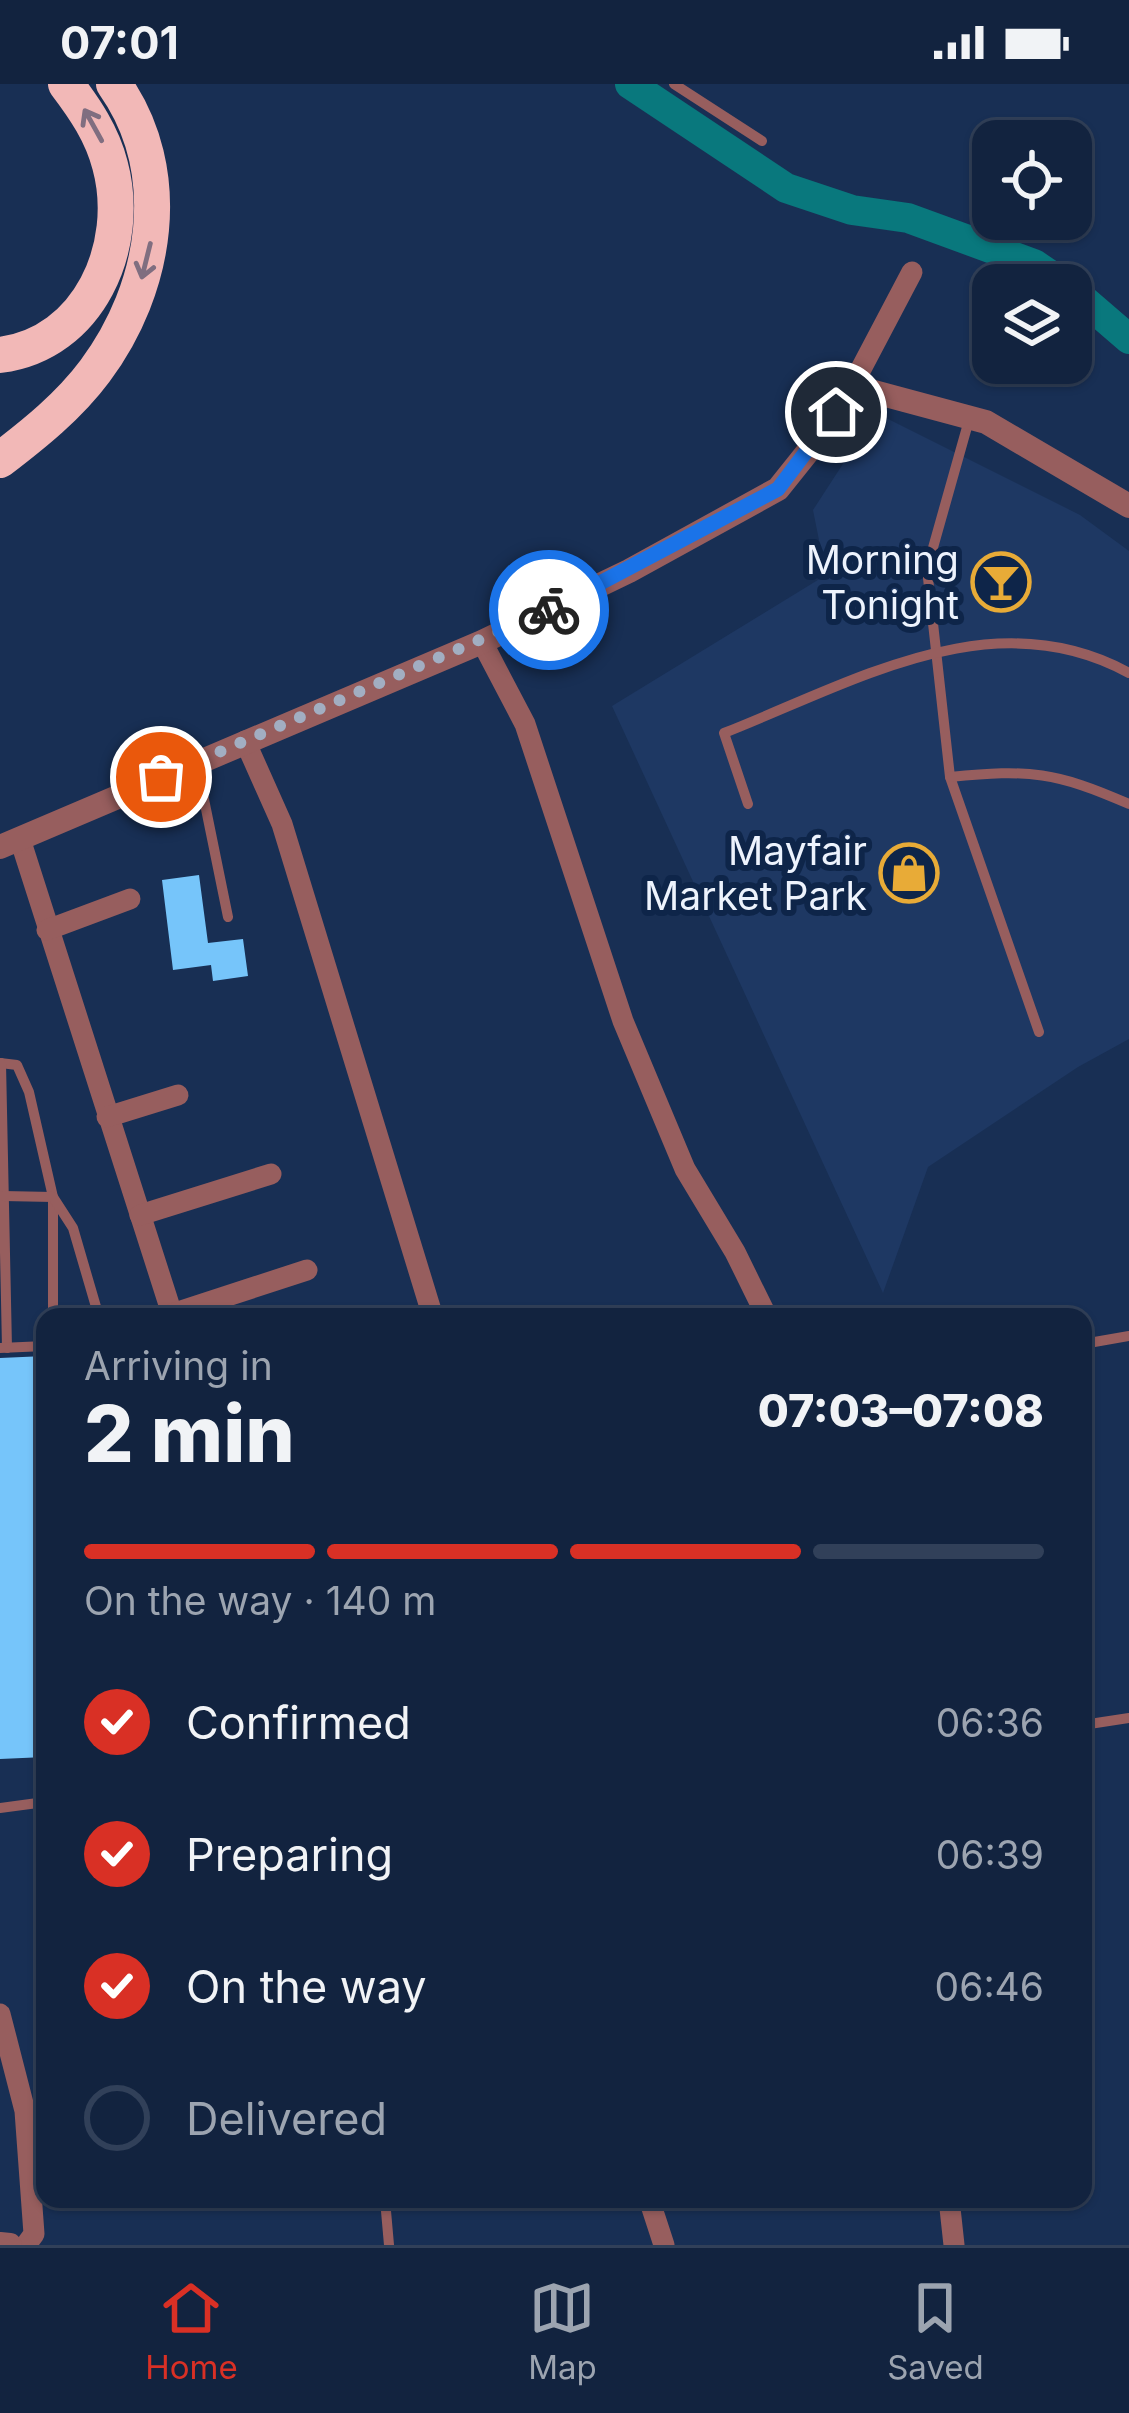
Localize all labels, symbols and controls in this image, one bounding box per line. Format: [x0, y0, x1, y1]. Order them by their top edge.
text: 07:01 [60, 15, 179, 70]
one-way arrow [81, 108, 104, 143]
map controls [972, 120, 1092, 384]
button: locate [972, 120, 1092, 240]
one-way arrow [133, 241, 155, 279]
button: layers [972, 264, 1092, 384]
pin [785, 361, 887, 463]
icon: home [803, 379, 869, 445]
place label: Morning Tonight [806, 536, 959, 628]
courier [489, 550, 609, 670]
bar icon: Morning Tonight [970, 551, 1032, 613]
icon: bike [516, 577, 582, 643]
pin [110, 726, 212, 828]
icon: bag [128, 744, 194, 810]
place label: Mayfair Market Park [644, 827, 867, 919]
shop icon: Mayfair Market Park [878, 842, 940, 904]
text: Arriving in [84, 1342, 273, 1389]
text: 07:03–07:08 [758, 1383, 1044, 1438]
text: 2 min [84, 1386, 295, 1481]
text: On the way · 140 m [84, 1577, 437, 1624]
icon: check [84, 1689, 150, 1755]
text: Confirmed [186, 1695, 411, 1750]
text: 06:36 [936, 1699, 1044, 1746]
icon: check [84, 1821, 150, 1887]
text: Preparing [186, 1827, 393, 1882]
text: 06:39 [936, 1831, 1044, 1878]
icon: check [84, 1953, 150, 2019]
text: On the way [186, 1959, 427, 2014]
text: 06:46 [935, 1963, 1044, 2010]
text: Delivered [186, 2091, 387, 2146]
tab: Home [145, 2275, 238, 2387]
tab: Map [528, 2275, 597, 2387]
tab: Saved [887, 2275, 984, 2387]

